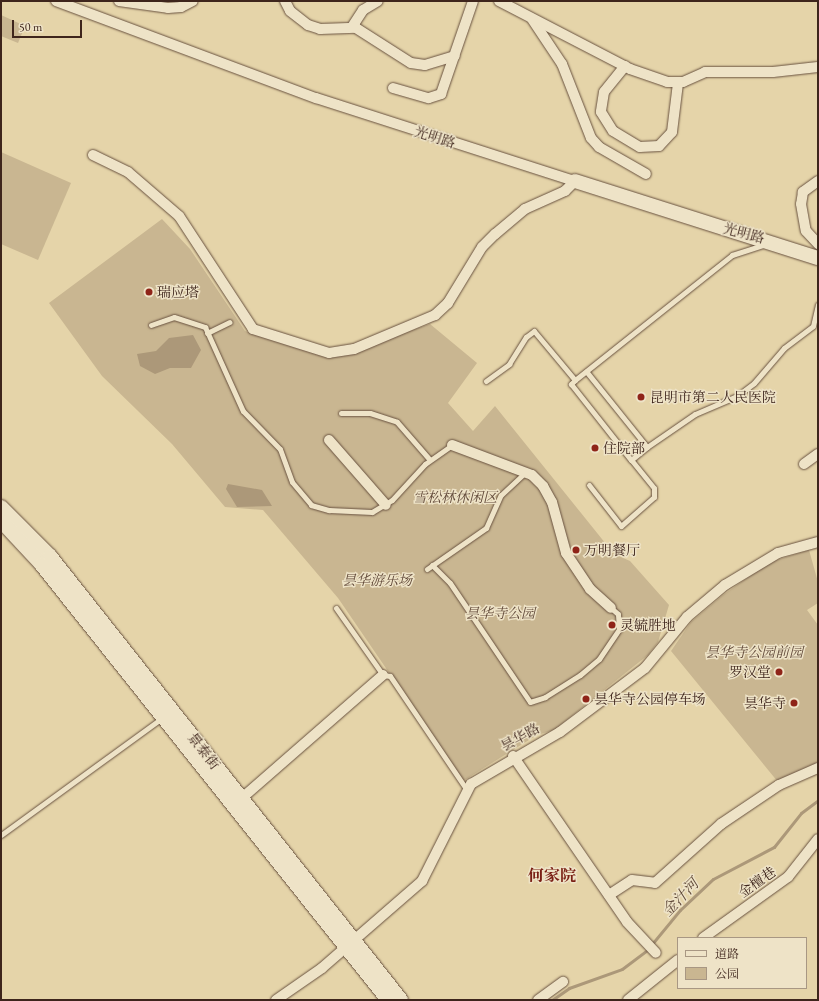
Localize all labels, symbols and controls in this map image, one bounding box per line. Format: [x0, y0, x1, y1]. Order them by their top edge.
scale bar [14, 12, 84, 38]
text: 50 m [19, 19, 42, 35]
street label: 光明路 [412, 123, 458, 151]
street label: 光明路 [722, 219, 766, 247]
place label: 瑞应塔 [157, 284, 199, 300]
marker: 瑞应塔 [144, 287, 154, 297]
place label: 昆明市第二人民医院 [650, 389, 776, 405]
marker: 昆明市第二人民医院 [635, 391, 647, 403]
place label: 住院部 [603, 440, 645, 456]
marker: 住院部 [590, 443, 600, 453]
park label: 雪松林休闲区 [413, 489, 497, 505]
place label: 万明餐厅 [584, 542, 640, 558]
marker: 万明餐厅 [571, 545, 581, 555]
park label: 昙华游乐场 [342, 572, 412, 588]
park label: 昙华寺公园 [465, 605, 535, 621]
place label: 灵毓胜地 [620, 617, 676, 633]
marker: 灵毓胜地 [607, 620, 617, 630]
park label: 昙华寺公园前园 [705, 644, 803, 660]
place label: 罗汉堂 [729, 664, 771, 680]
marker: 罗汉堂 [774, 667, 784, 677]
place label: 昙华寺公园停车场 [594, 691, 706, 707]
marker: 昙华寺公园停车场 [581, 694, 591, 704]
place label: 昙华寺 [744, 695, 786, 711]
marker: 昙华寺 [789, 698, 799, 708]
street label: 昙华路 [498, 719, 542, 755]
street label: 景泰街 [184, 729, 224, 773]
street label: 金檀巷 [735, 863, 779, 901]
district label: 何家院 [528, 866, 576, 886]
water label: 金汁河 [658, 875, 702, 919]
legend [677, 937, 807, 989]
text: 道路 [715, 946, 739, 962]
text: 公园 [715, 966, 739, 982]

